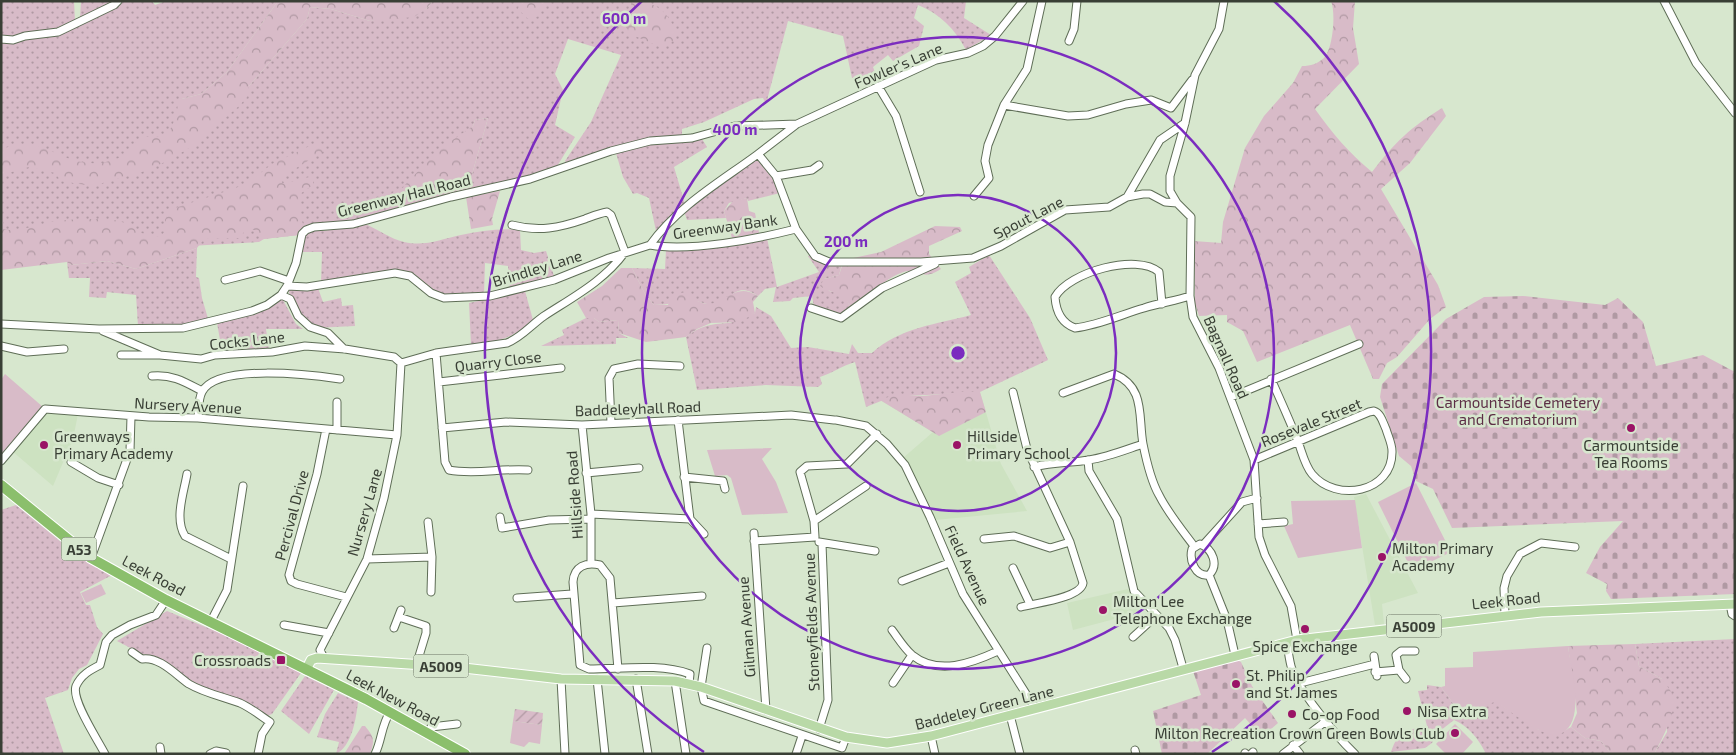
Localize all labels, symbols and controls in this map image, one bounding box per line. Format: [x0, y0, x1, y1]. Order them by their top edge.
text: 600 m [602, 9, 646, 27]
street label: Fowler's Lane [851, 38, 945, 92]
text: 400 m [713, 120, 757, 138]
street label: Greenway Hall Road [336, 170, 472, 220]
street label: Spout Lane [990, 192, 1066, 242]
street label: Greenway Bank [672, 210, 779, 242]
text: 200 m [824, 232, 868, 250]
street label: Brindley Lane [490, 246, 584, 290]
street label: Bagnall Road [1201, 313, 1253, 401]
street label: Cocks Lane [208, 327, 286, 353]
centre of rings [949, 344, 967, 362]
street label: Quarry Close [454, 347, 542, 376]
street label: Nursery Avenue [134, 393, 242, 417]
park label: Carmountside Cemetery and Crematorium [1436, 393, 1600, 428]
street label: Rosevale Street [1258, 394, 1364, 450]
street label: Baddeleyhall Road [574, 397, 702, 419]
marker: Carmountside Tea Rooms [1625, 422, 1637, 434]
place label: Greenways Primary Academy [54, 427, 173, 462]
place label: Hillside Primary School [967, 427, 1070, 462]
place label: Carmountside Tea Rooms [1583, 436, 1679, 471]
marker: Greenways Primary Academy [38, 439, 50, 451]
marker: Hillside Primary School [951, 439, 963, 451]
street label: Hillside Road [562, 450, 586, 540]
street label: Nursery Lane [343, 466, 385, 558]
street label: Percival Drive [270, 468, 312, 562]
street label: Field Avenue [942, 522, 994, 608]
road number: A53 [62, 538, 96, 560]
place label: Milton Primary Academy [1392, 539, 1493, 574]
street label: Leek Road [119, 551, 189, 599]
marker: Milton Primary Academy [1376, 551, 1388, 563]
street label: Stoneyfields Avenue [800, 553, 822, 691]
street label: Gilman Avenue [734, 576, 758, 678]
street label: Leek Road [1471, 587, 1541, 613]
place label: Milton Lee Telephone Exchange [1113, 592, 1252, 627]
marker: Milton Lee Telephone Exchange [1097, 604, 1109, 616]
road number: A5009 [1386, 614, 1442, 638]
marker: Spice Exchange [1299, 623, 1311, 635]
place label: Spice Exchange [1253, 637, 1357, 655]
place label: Crossroads [194, 651, 271, 669]
marker: Crossroads [275, 654, 287, 666]
road number: A5009 [414, 654, 468, 678]
street label: Leek New Road [343, 665, 443, 729]
place label: St. Philip and St. James [1246, 666, 1338, 701]
marker: St. Philip and St. James [1230, 678, 1242, 690]
street label: Baddeley Green Lane [913, 681, 1055, 733]
place label: Nisa Extra [1417, 702, 1487, 720]
place label: Co-op Food [1302, 705, 1380, 723]
marker: Nisa Extra [1401, 705, 1413, 717]
marker: Co-op Food [1286, 708, 1298, 720]
place label: Milton Recreation Crown Green Bowls Club [1154, 724, 1445, 742]
marker: Milton Recreation Crown Green Bowls Club [1449, 727, 1461, 739]

